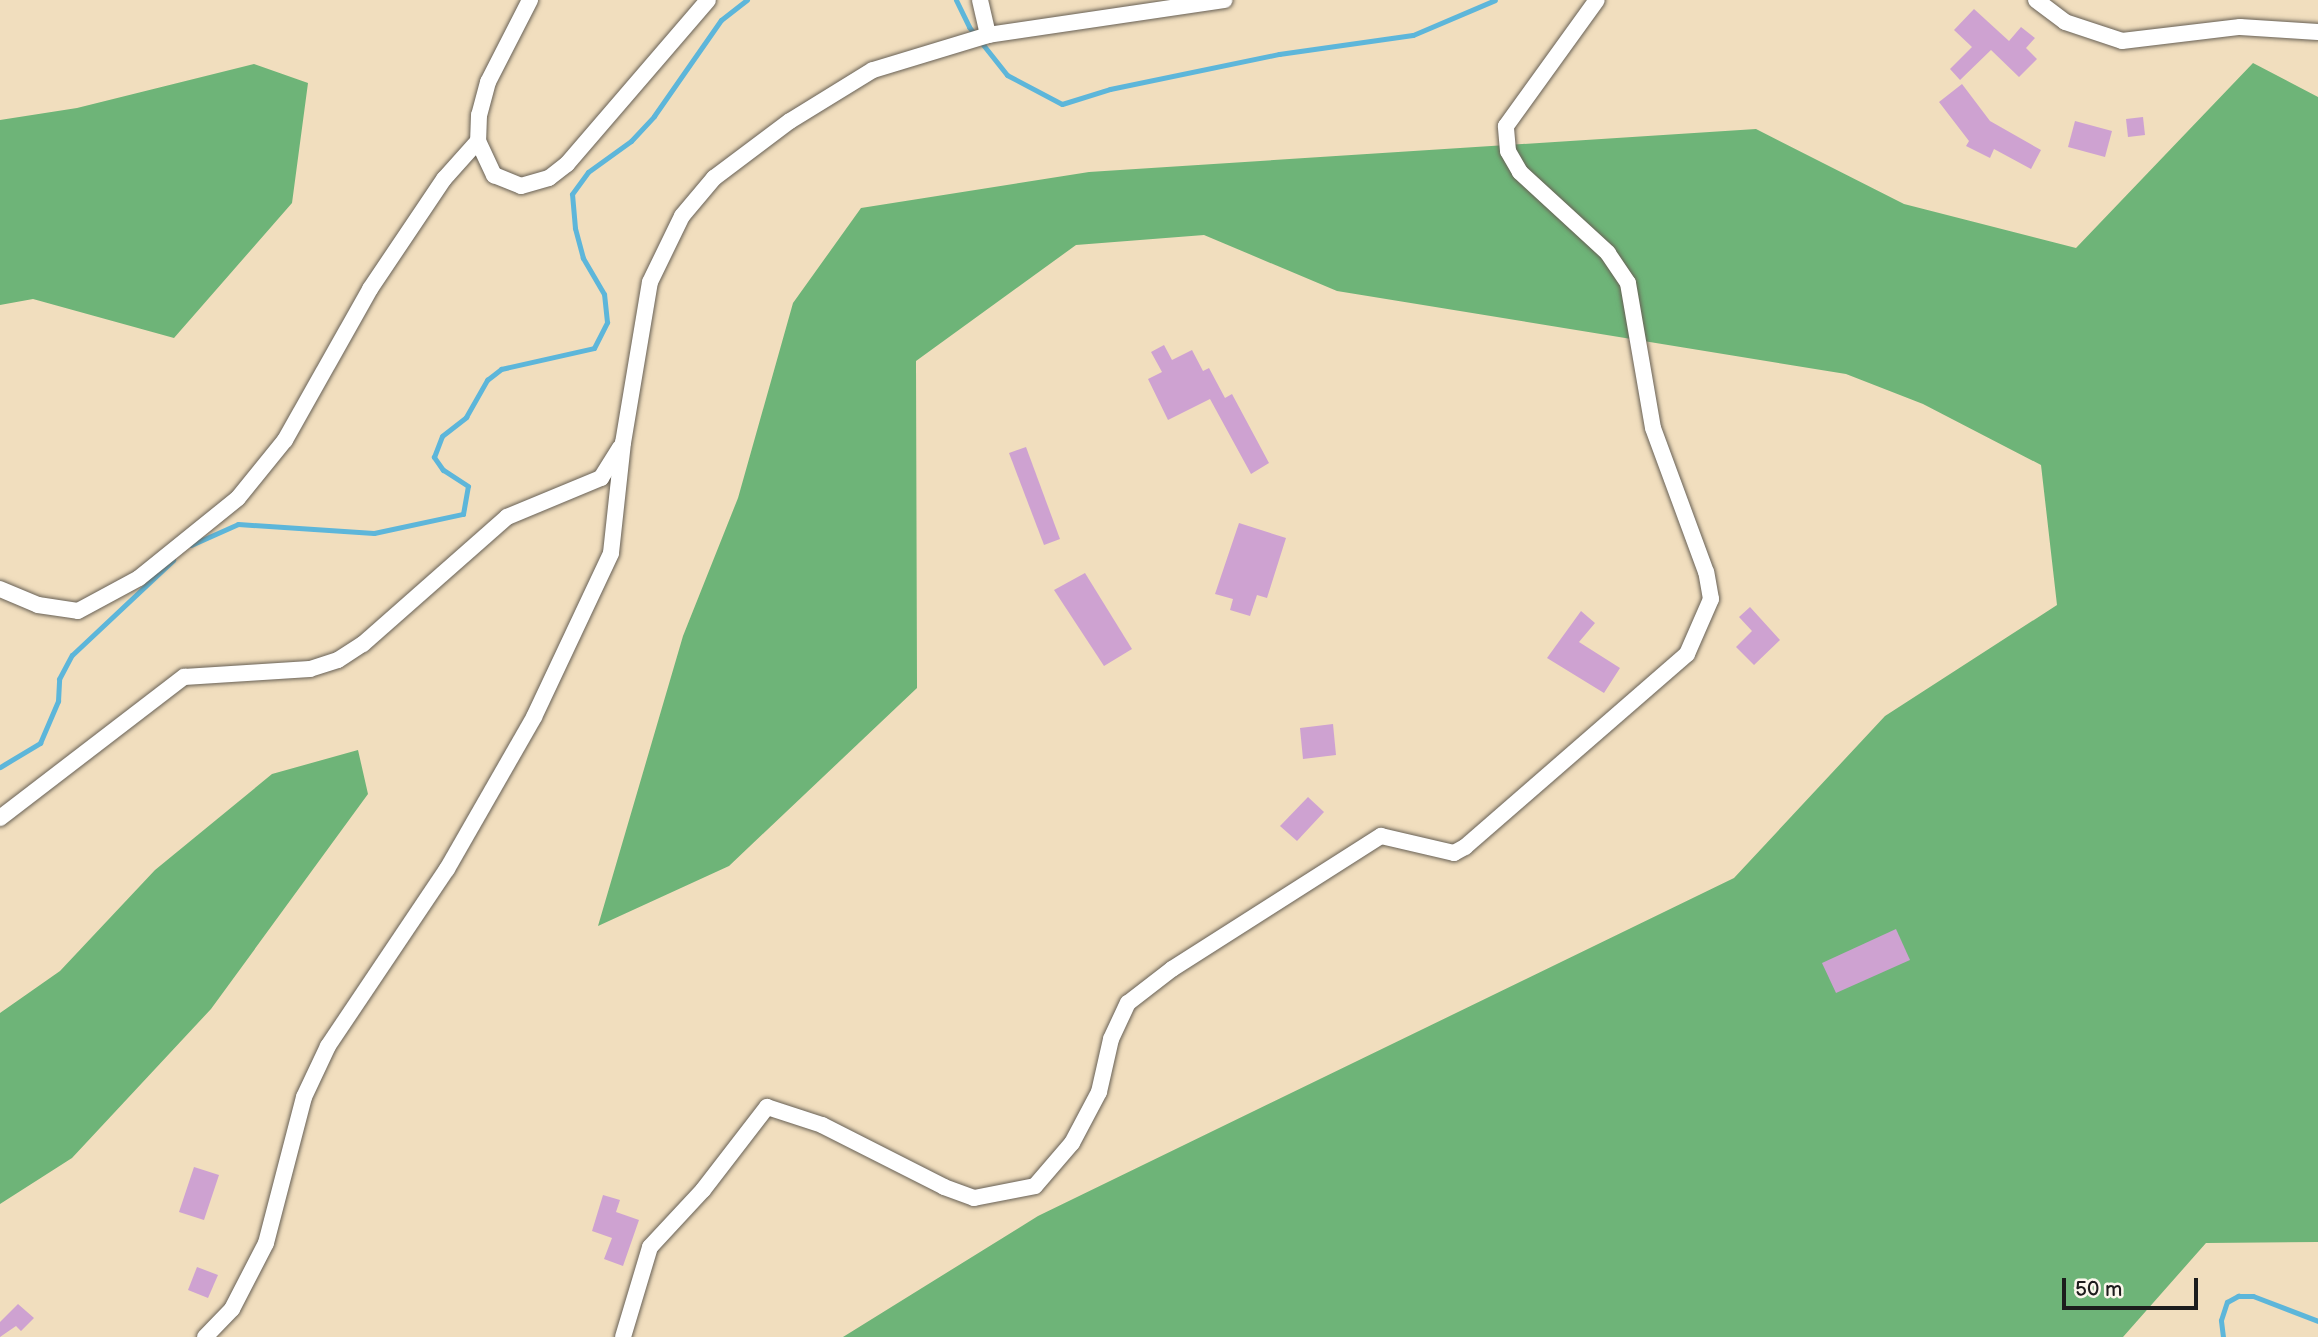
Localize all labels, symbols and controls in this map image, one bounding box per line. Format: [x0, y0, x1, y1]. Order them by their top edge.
scale bar [2066, 1264, 2202, 1308]
text: 50 m [2075, 1277, 2122, 1302]

